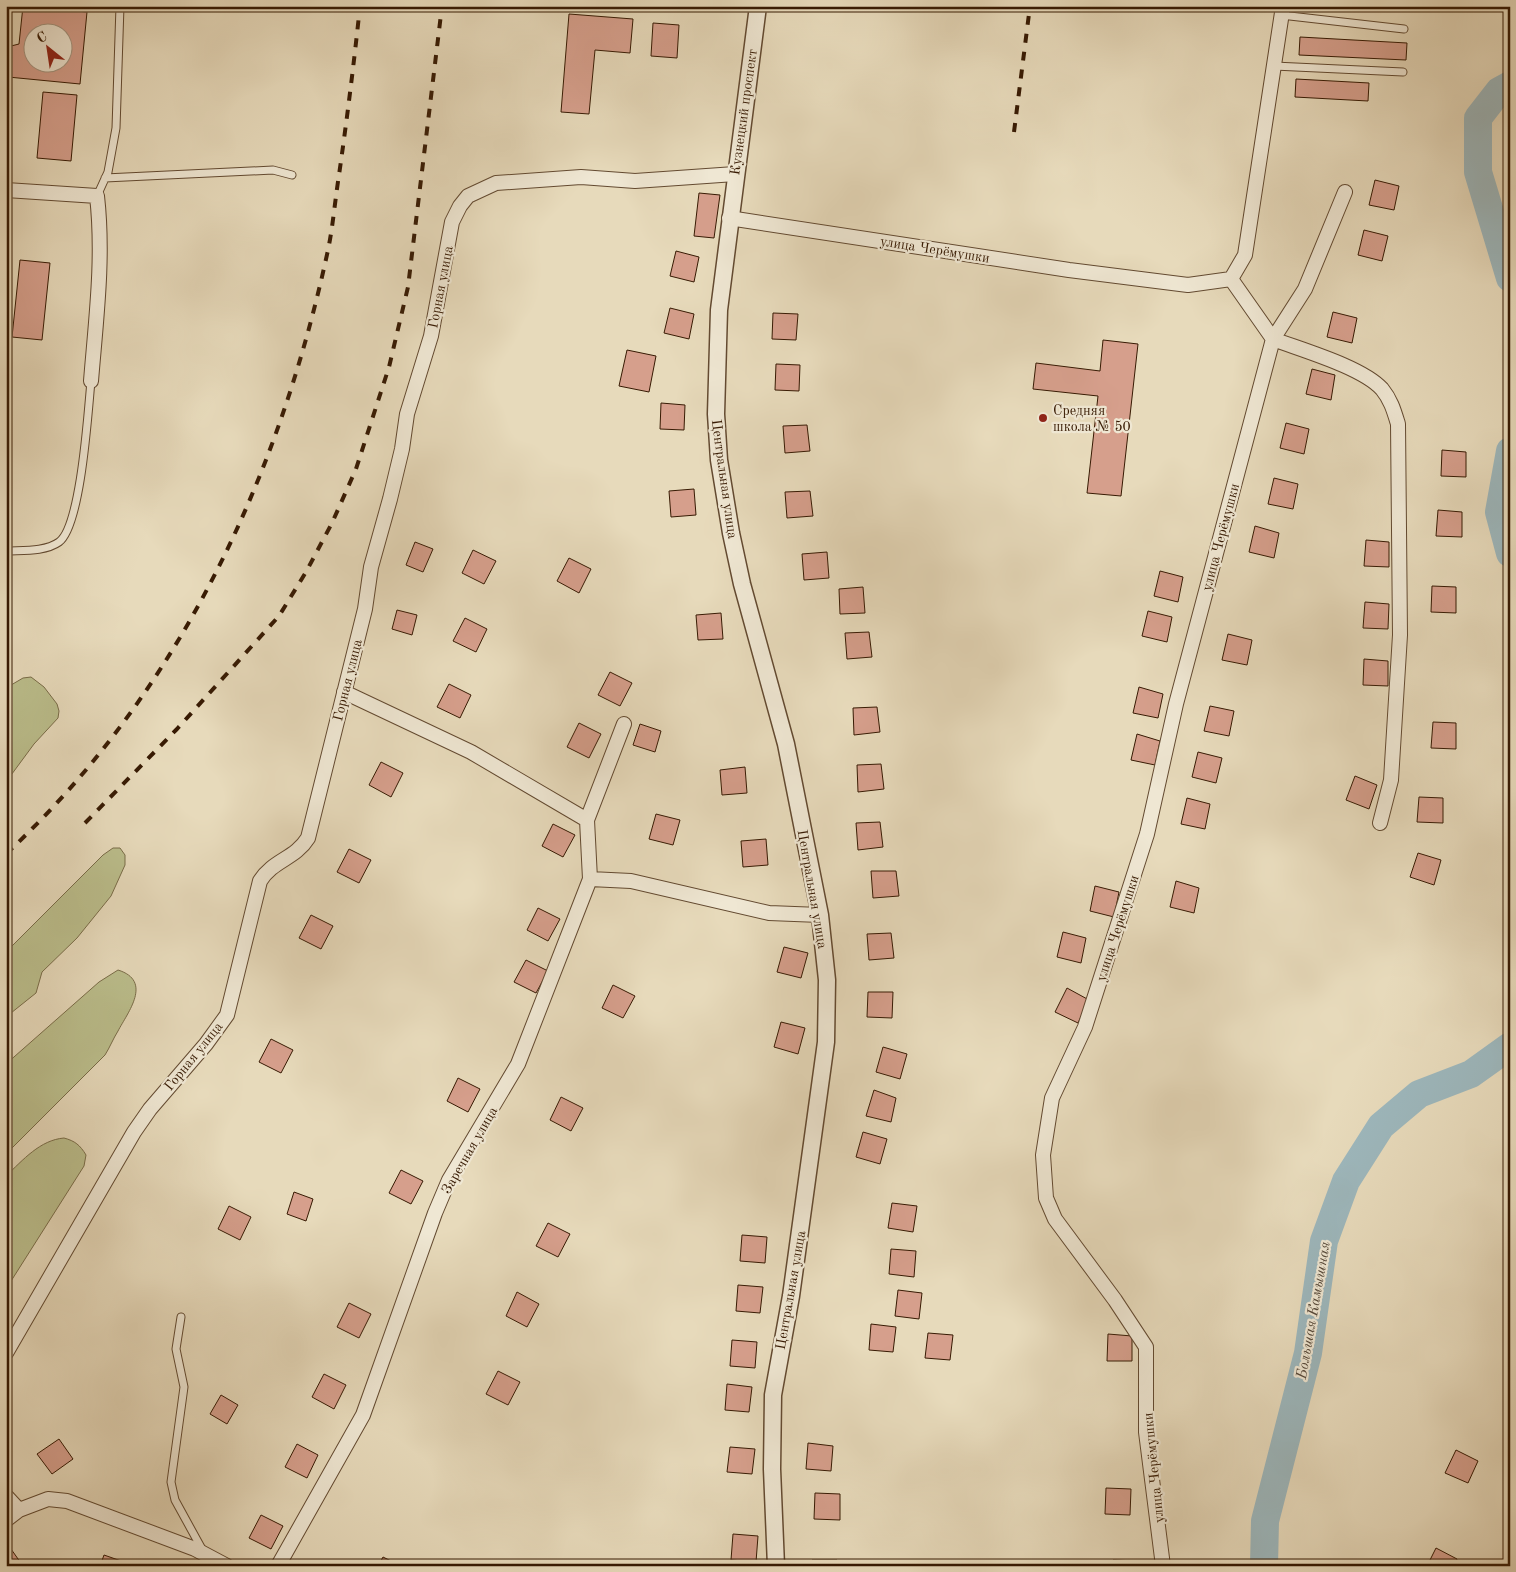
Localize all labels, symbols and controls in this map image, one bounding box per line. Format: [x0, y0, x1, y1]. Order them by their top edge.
north arrow [22, 22, 72, 72]
text: С [34, 29, 50, 46]
street label: Кузнецкий проспект [728, 48, 760, 176]
street label: улица Черёмушки [879, 234, 991, 266]
street label: Горная улица [426, 245, 456, 330]
place label: Средняя школа № 50 [1053, 404, 1131, 434]
marker: Средняя школа № 50 [1037, 412, 1049, 424]
street label: Центральная улица [709, 418, 739, 540]
street label: улица Черёмушки [1200, 482, 1242, 593]
street label: Горная улица [331, 638, 365, 723]
street label: Центральная улица [795, 829, 829, 950]
street label: улица Черёмушки [1094, 873, 1142, 983]
street label: Горная улица [162, 1020, 226, 1094]
street label: Заречная улица [439, 1105, 500, 1196]
street label: Центральная улица [774, 1230, 808, 1351]
water label: Большая Камышная [1295, 1240, 1334, 1381]
street label: улица Черёмушки [1141, 1412, 1167, 1524]

